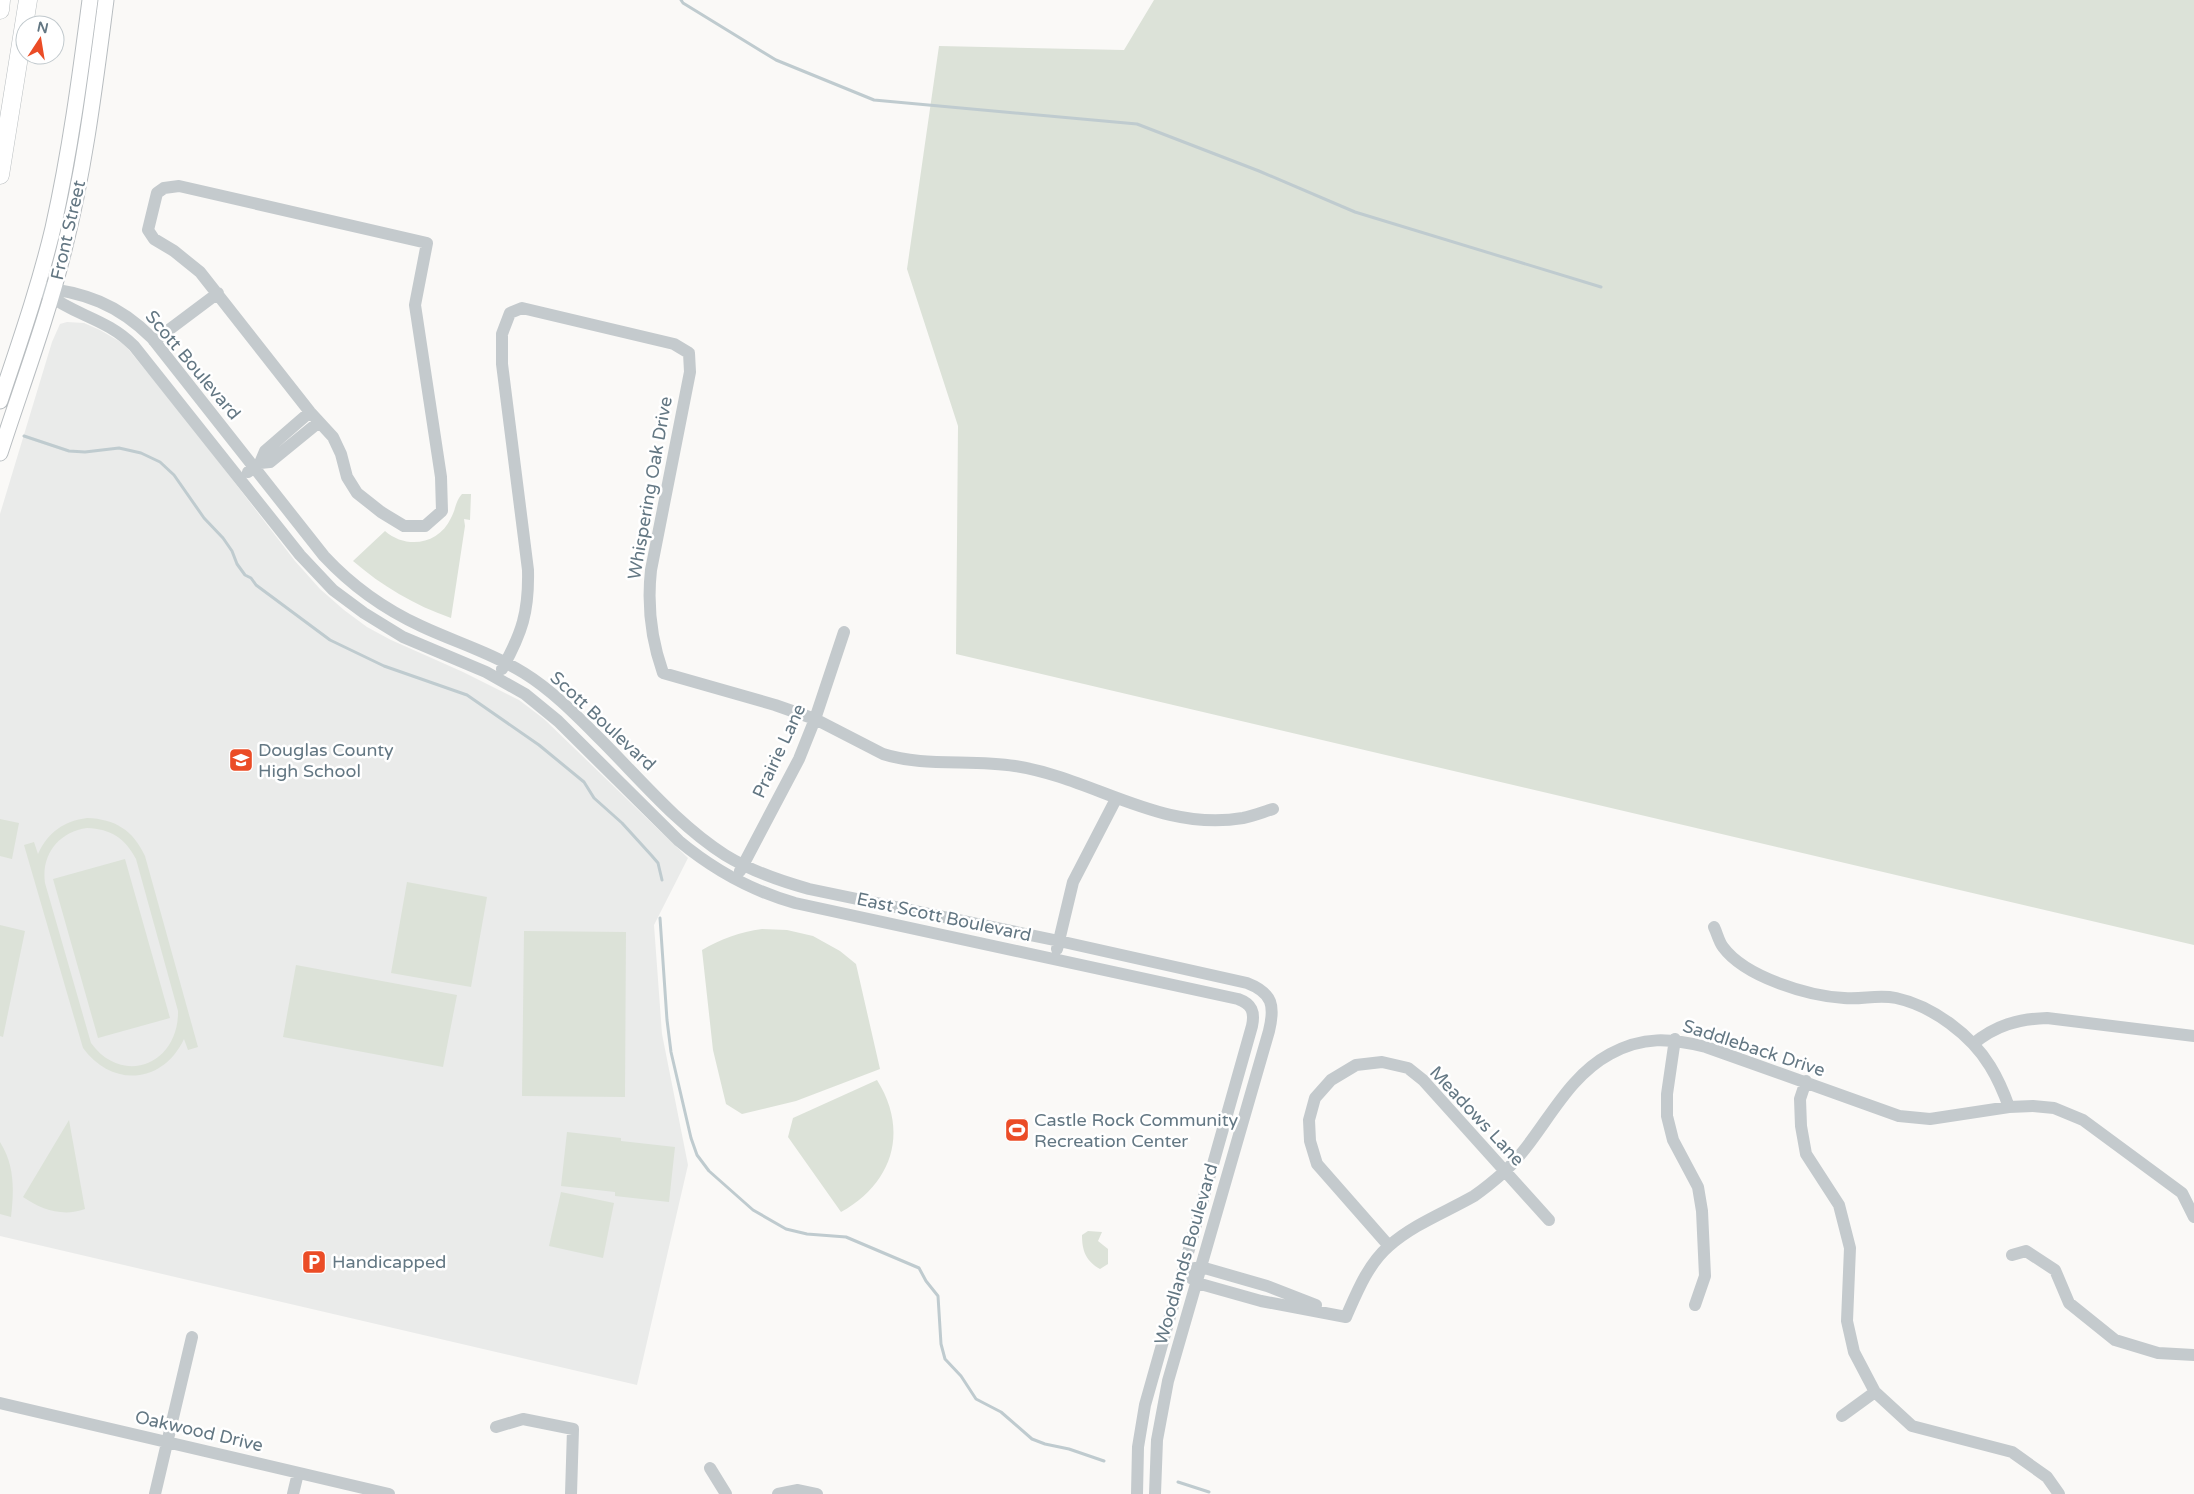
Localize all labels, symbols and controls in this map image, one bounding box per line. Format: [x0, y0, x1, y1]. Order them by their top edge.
north arrow [15, 15, 65, 65]
text: N [35, 18, 50, 37]
street label: Front Street [46, 178, 90, 282]
street label: Scott Boulevard [141, 306, 245, 424]
street label: Whispering Oak Drive [623, 395, 677, 581]
street label: Scott Boulevard [546, 666, 660, 776]
street label: Prairie Lane [748, 700, 810, 802]
place label: Douglas County High School [258, 739, 394, 782]
school or university icon: Douglas County High School [228, 747, 254, 773]
street label: East Scott Boulevard [855, 888, 1033, 946]
street label: Saddleback Drive [1680, 1015, 1828, 1081]
street label: Meadows Lane [1425, 1061, 1529, 1171]
place label: Castle Rock Community Recreation Center [1034, 1109, 1239, 1152]
sports icon: Castle Rock Community Recreation Center [1004, 1117, 1030, 1143]
street label: Woodlands Boulevard [1150, 1161, 1222, 1347]
parking icon: Handicapped [301, 1249, 327, 1275]
place label: Handicapped [332, 1251, 446, 1273]
street label: Oakwood Drive [133, 1406, 265, 1456]

